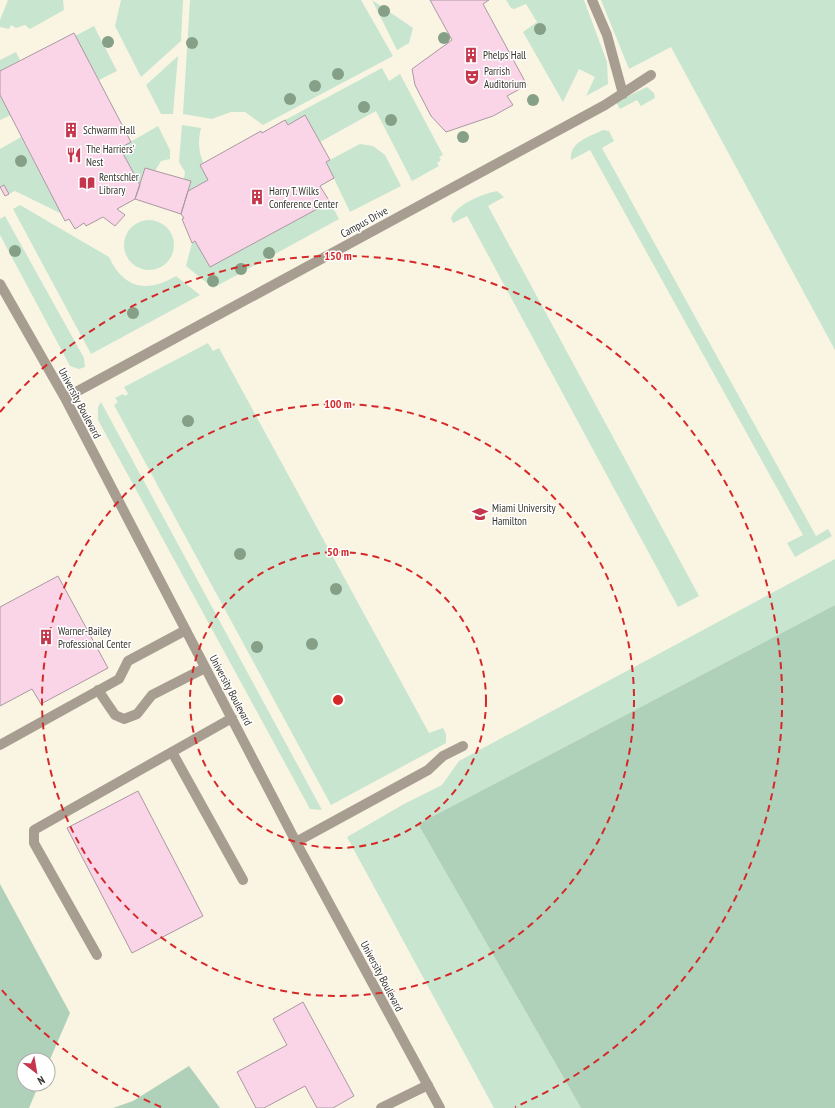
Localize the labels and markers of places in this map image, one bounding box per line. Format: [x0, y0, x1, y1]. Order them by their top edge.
building icon: Phelps Hall [462, 46, 480, 64]
place label: Phelps Hall [483, 48, 527, 62]
place label: Parrish Auditorium [484, 64, 526, 91]
theatre icon: Parrish Auditorium [463, 68, 481, 86]
building icon: Schwarm Hall [62, 121, 80, 139]
place label: Schwarm Hall [83, 123, 136, 137]
place label: The Harriers' Nest [86, 142, 135, 169]
restaurant icon: The Harriers' Nest [65, 146, 83, 164]
place label: Rentschler Library [99, 170, 139, 197]
library icon: Rentschler Library [78, 174, 96, 192]
place label: Harry T. Wilks Conference Center [269, 184, 338, 211]
building icon: Harry T. Wilks Conference Center [248, 188, 266, 206]
place label: Miami University Hamilton [492, 501, 557, 528]
school or university icon: Miami University Hamilton [471, 505, 489, 523]
place label: Warner-Bailey Professional Center [58, 624, 131, 651]
building icon: Warner-Bailey Professional Center [37, 628, 55, 646]
centre of rings [331, 693, 345, 707]

